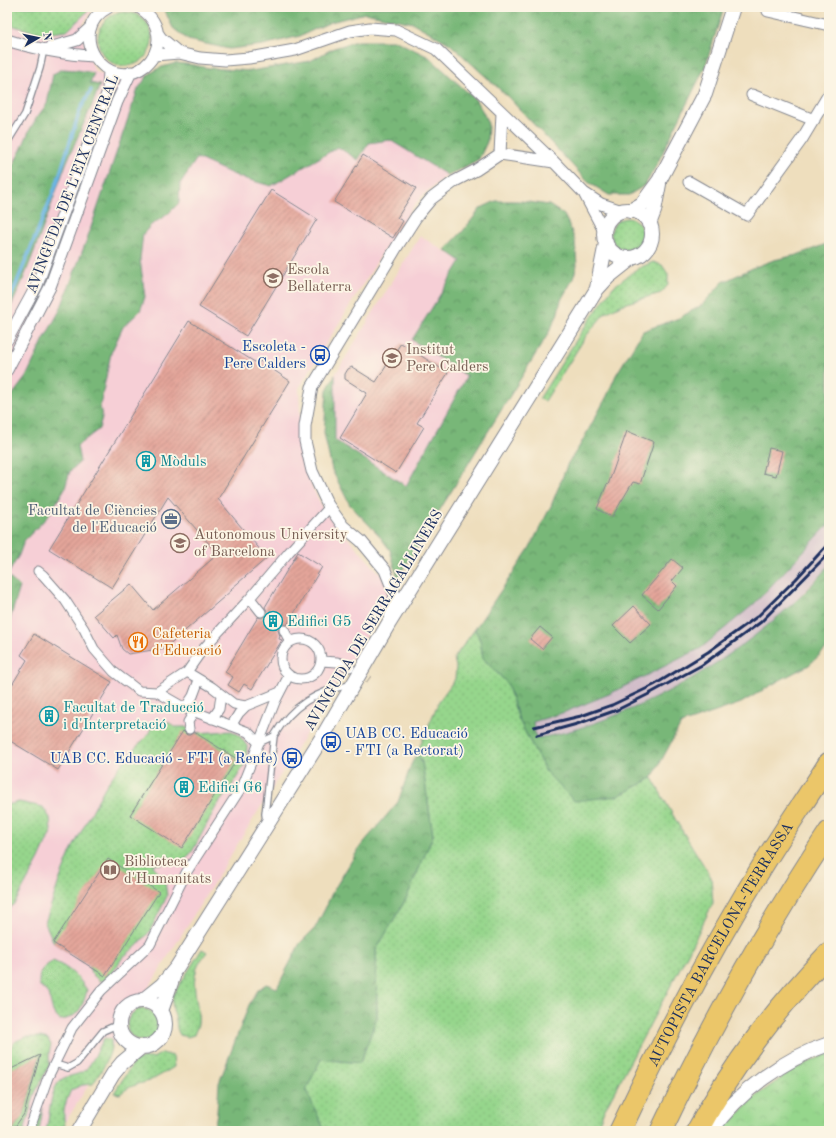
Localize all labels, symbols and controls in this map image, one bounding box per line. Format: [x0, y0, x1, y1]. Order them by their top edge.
north arrow [18, 18, 58, 58]
text: N [40, 32, 53, 42]
street label: AVINGUDA DE L'EIX CENTRAL [25, 73, 122, 296]
place label: Escola Bellaterra [287, 263, 352, 295]
school or university icon: Escola Bellaterra [262, 267, 284, 289]
place label: Escoleta - Pere Calders [224, 340, 306, 372]
place label: Institut Pere Calders [406, 343, 488, 375]
bus stop icon: Escoleta - Pere Calders [309, 344, 331, 366]
school or university icon: Institut Pere Calders [381, 347, 403, 369]
building icon: Mòduls [135, 450, 157, 472]
place label: Mòduls [160, 455, 206, 470]
place label: Facultat de Ciències de l'Educació [28, 504, 157, 536]
office icon: Facultat de Ciències de l'Educació [160, 508, 182, 530]
street label: AVINGUDA DE SERRAGALLINERS [302, 508, 446, 734]
place label: Autonomous University of Barcelona [194, 528, 348, 560]
school or university icon: Autonomous University of Barcelona [169, 532, 191, 554]
building icon: Edifici G5 [262, 610, 284, 632]
place label: Edifici G5 [287, 615, 351, 630]
place label: Cafeteria d'Educació [152, 627, 222, 659]
restaurant icon: Cafeteria d'Educació [127, 631, 149, 653]
place label: Facultat de Traducció i d'Interpretació [63, 701, 204, 733]
building icon: Facultat de Traducció i d'Interpretació [38, 705, 60, 727]
place label: UAB CC. Educació - FTI (a Rectorat) [345, 727, 468, 759]
bus stop icon: UAB CC. Educació - FTI (a Rectorat) [320, 731, 342, 753]
bus stop icon: UAB CC. Educació - FTI (a Renfe) [281, 747, 303, 769]
place label: UAB CC. Educació - FTI (a Renfe) [50, 752, 278, 767]
building icon: Edifici G6 [173, 776, 195, 798]
place label: Edifici G6 [198, 781, 262, 796]
street label: AUTOPISTA BARCELONA-TERRASSA [646, 820, 797, 1070]
place label: Biblioteca d'Humanitats [124, 855, 211, 887]
library icon: Biblioteca d'Humanitats [99, 859, 121, 881]

